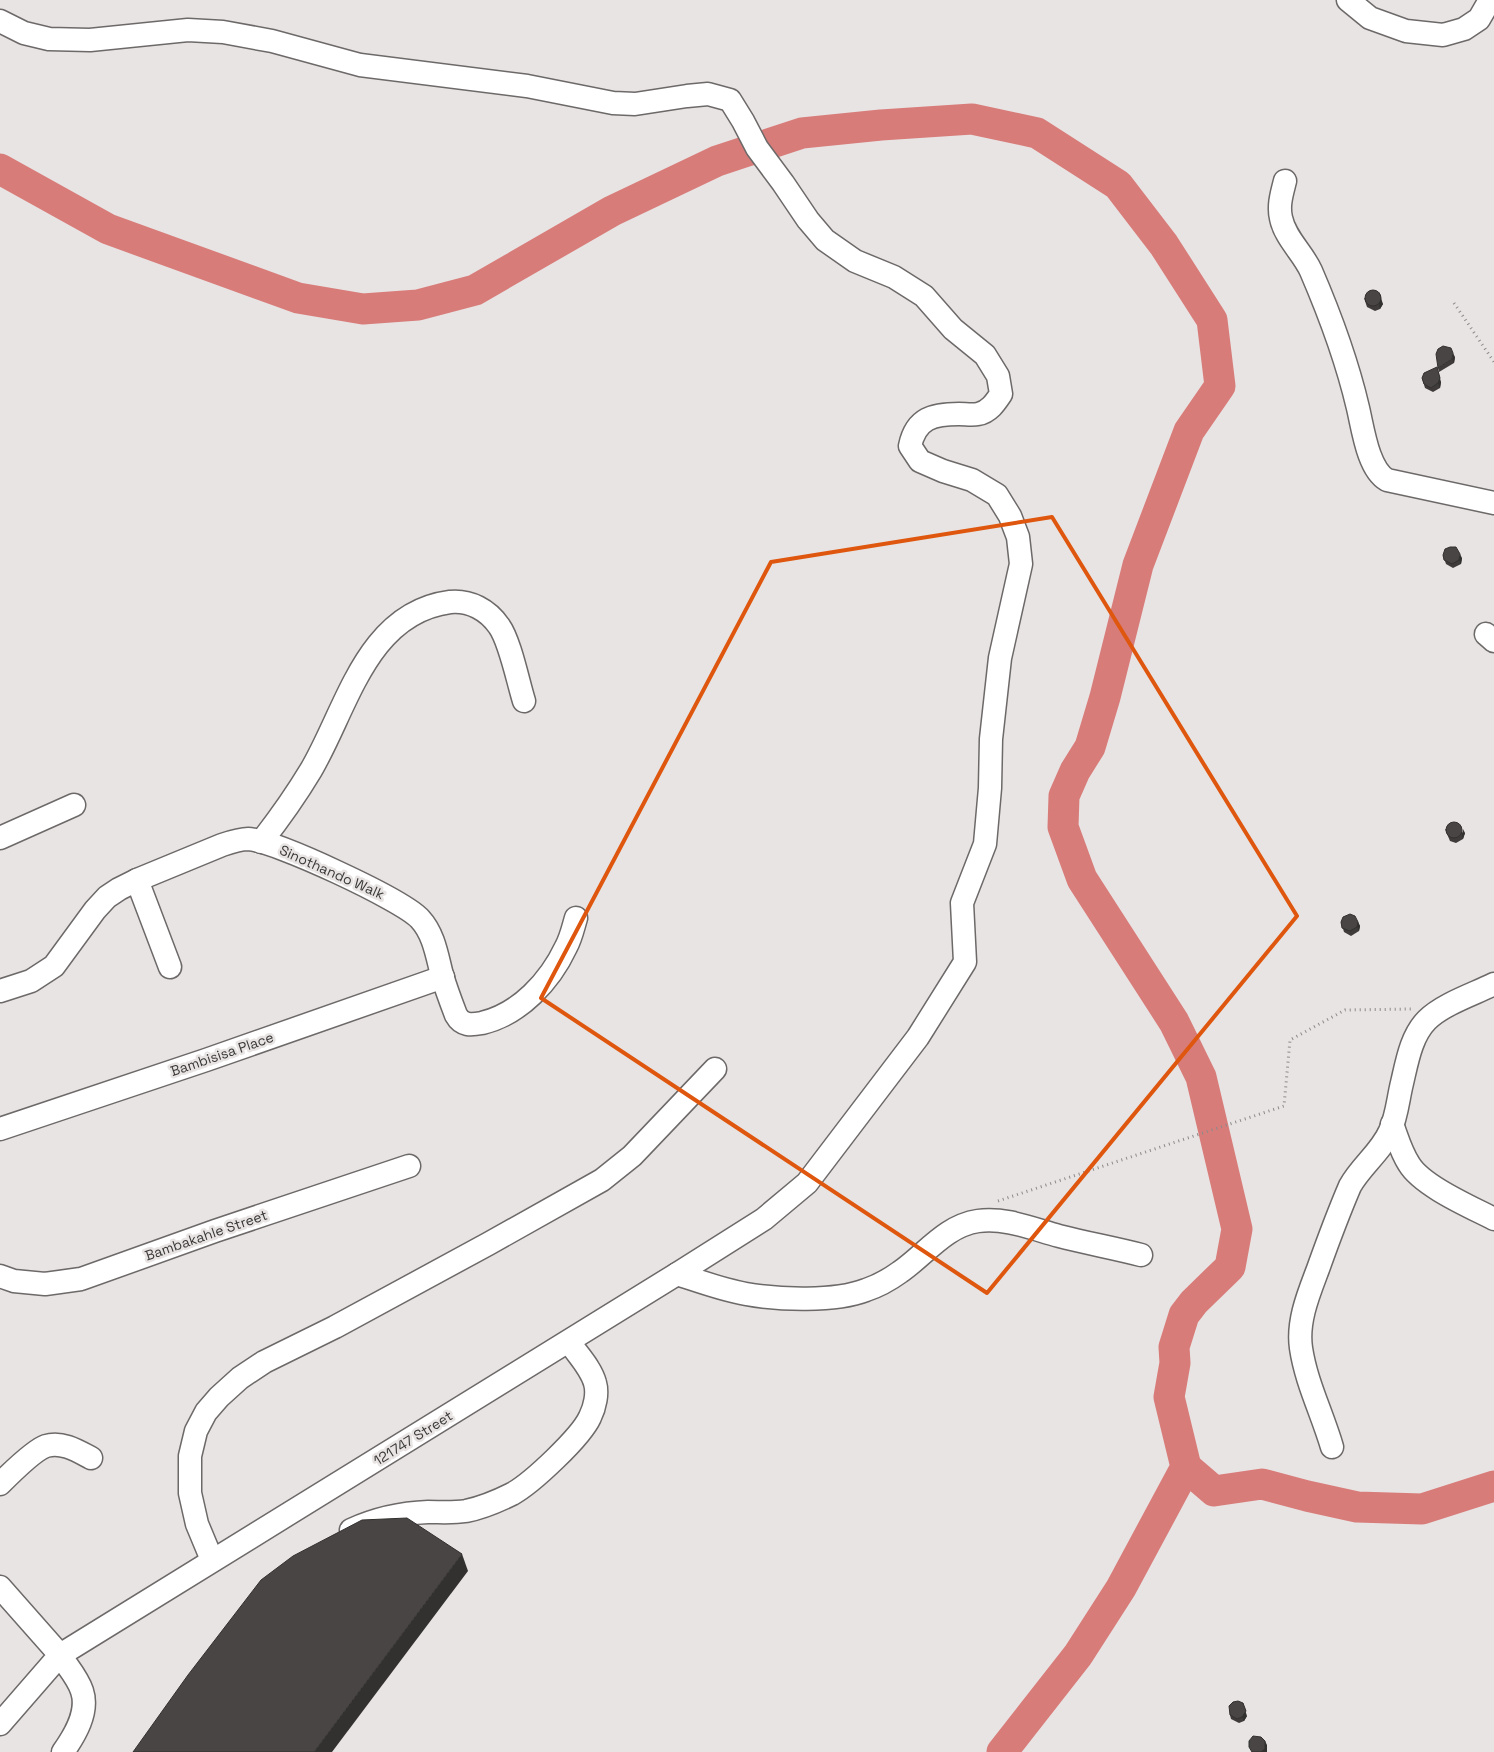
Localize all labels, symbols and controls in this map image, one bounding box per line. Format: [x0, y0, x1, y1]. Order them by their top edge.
street label: Sinothando Walk [277, 841, 388, 903]
street label: Bambisisa Place [168, 1028, 276, 1080]
street label: Bambakahle Street [142, 1206, 270, 1264]
street label: 121747 Street [370, 1407, 456, 1469]

